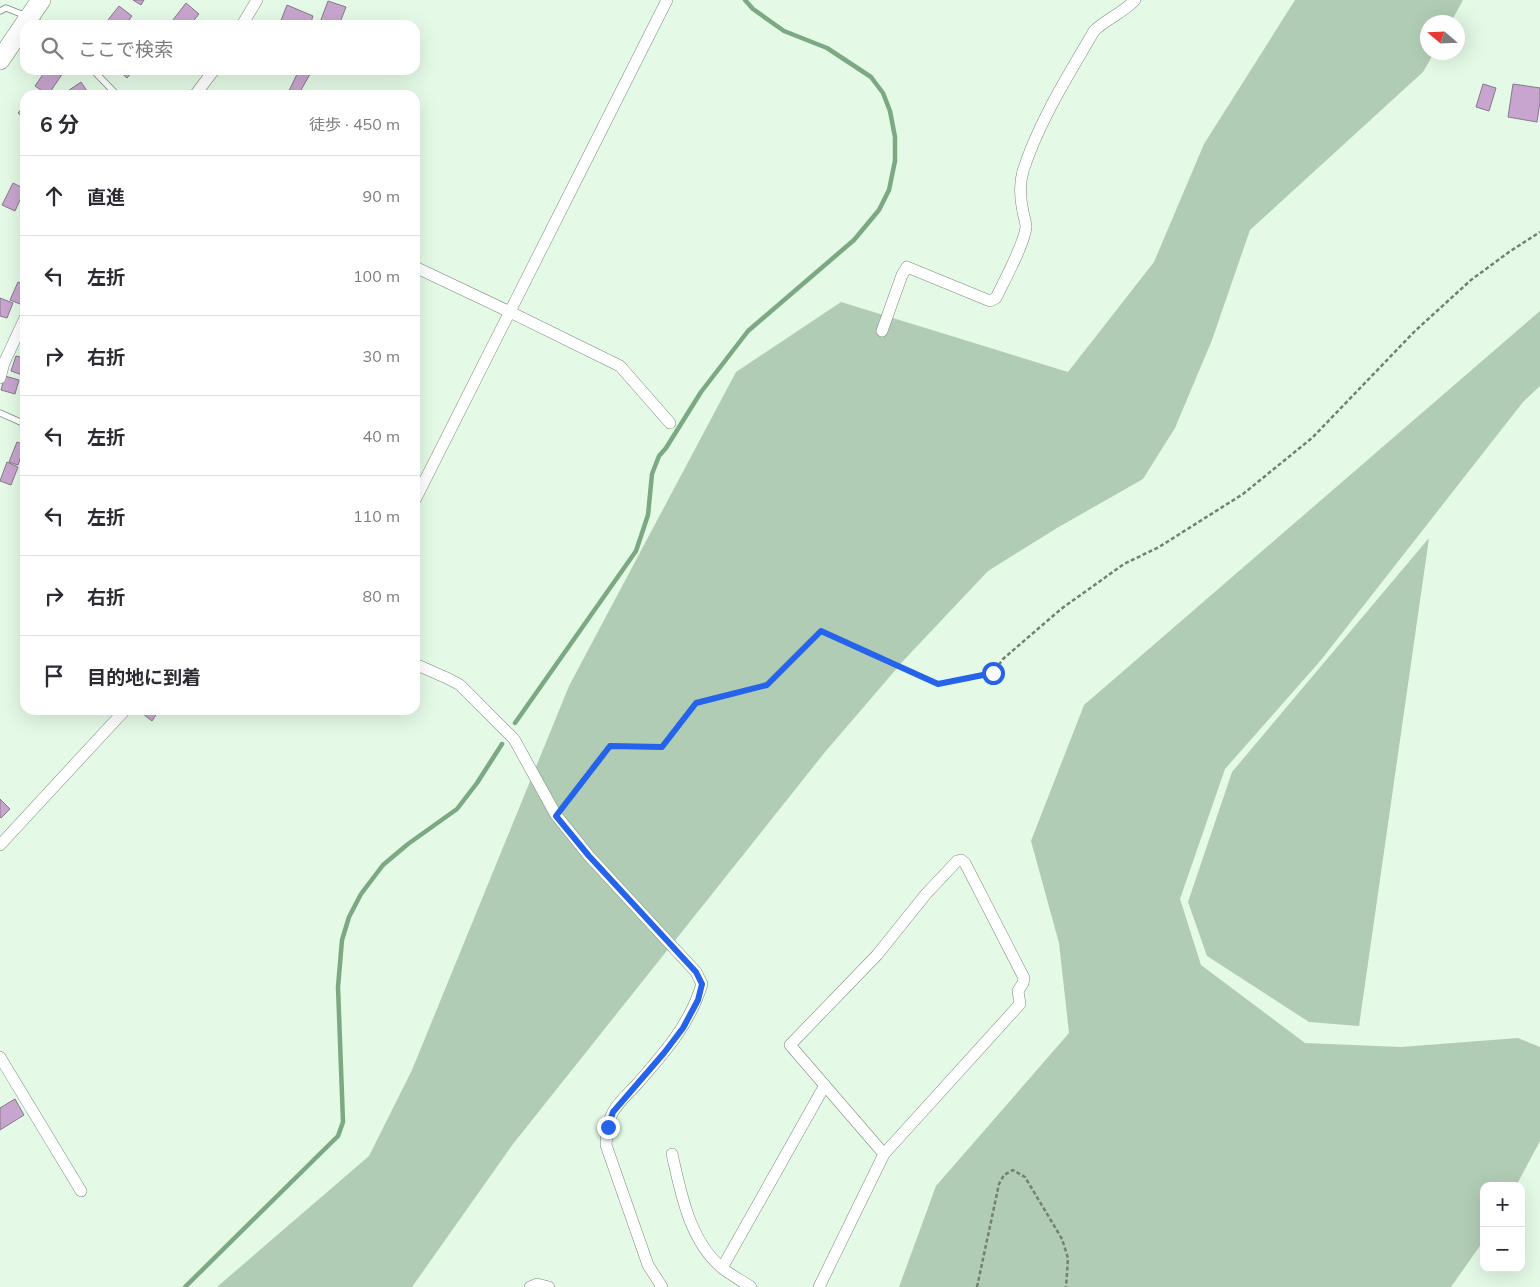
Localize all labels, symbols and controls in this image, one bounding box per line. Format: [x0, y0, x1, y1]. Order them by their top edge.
north arrow [1420, 15, 1465, 60]
search box [20, 20, 420, 75]
icon: search [38, 34, 66, 62]
text: ここで検索 [78, 37, 173, 61]
text: 6 分 [40, 111, 79, 137]
text: 徒歩 · 450 m [309, 114, 400, 134]
icon: ahead [40, 182, 68, 210]
text: 直進 [87, 185, 125, 209]
text: 90 m [363, 186, 400, 206]
icon: left [40, 262, 68, 290]
text: 左折 [87, 265, 125, 289]
text: 100 m [353, 266, 400, 286]
icon: right [40, 342, 68, 370]
text: 右折 [87, 345, 125, 369]
text: 30 m [363, 346, 400, 366]
icon: left [40, 422, 68, 450]
text: 左折 [87, 425, 125, 449]
text: 40 m [363, 426, 400, 446]
icon: left [40, 502, 68, 530]
text: 左折 [87, 505, 125, 529]
text: 110 m [353, 506, 400, 526]
icon: right [40, 582, 68, 610]
text: 右折 [87, 585, 125, 609]
text: 80 m [363, 586, 400, 606]
icon: arrive [40, 662, 68, 690]
route start [982, 662, 1005, 685]
text: 目的地に到着 [87, 665, 201, 689]
route end [597, 1116, 620, 1139]
map controls [1480, 1182, 1525, 1272]
button: + [1480, 1182, 1525, 1227]
button: − [1480, 1227, 1525, 1272]

